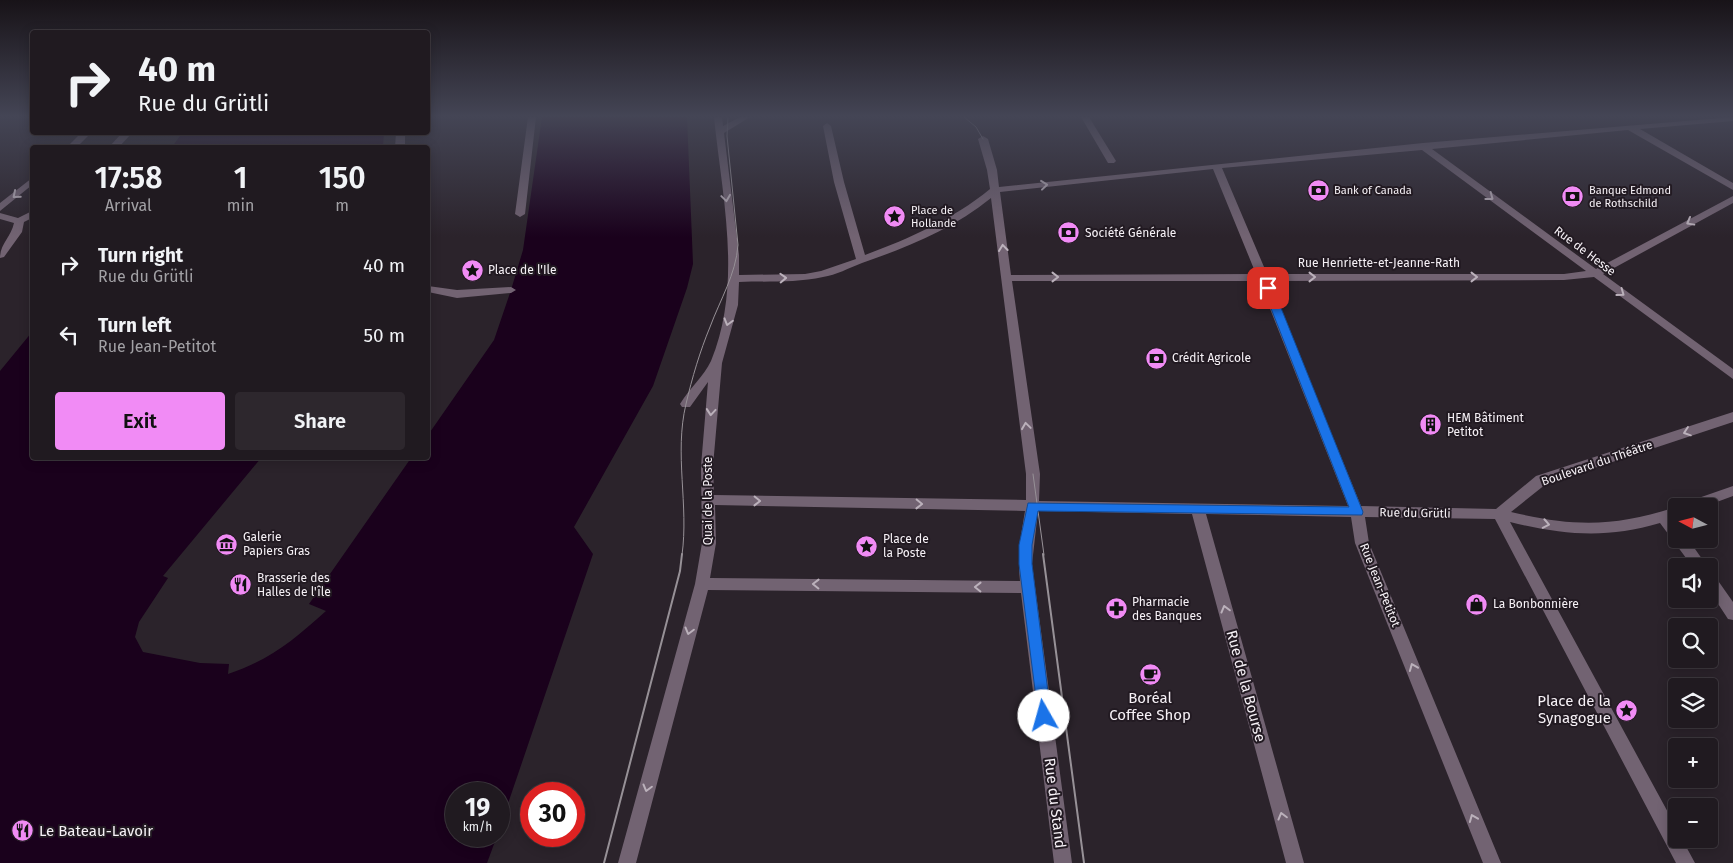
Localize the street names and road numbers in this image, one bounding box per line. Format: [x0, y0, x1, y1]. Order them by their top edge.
street label: Rue de Hesse [1552, 223, 1618, 279]
street label: Rue Henriette-et-Jeanne-Rath [1298, 256, 1460, 270]
street label: Boulevard du Théâtre [1540, 437, 1654, 489]
street label: Quai de la Poste [701, 457, 715, 545]
street label: Rue du Grütli [1379, 505, 1451, 521]
street label: Rue Jean-Petitot [1357, 541, 1403, 629]
street label: Rue de la Bourse [1222, 628, 1270, 744]
street label: Rue du Stand [1041, 757, 1069, 849]

